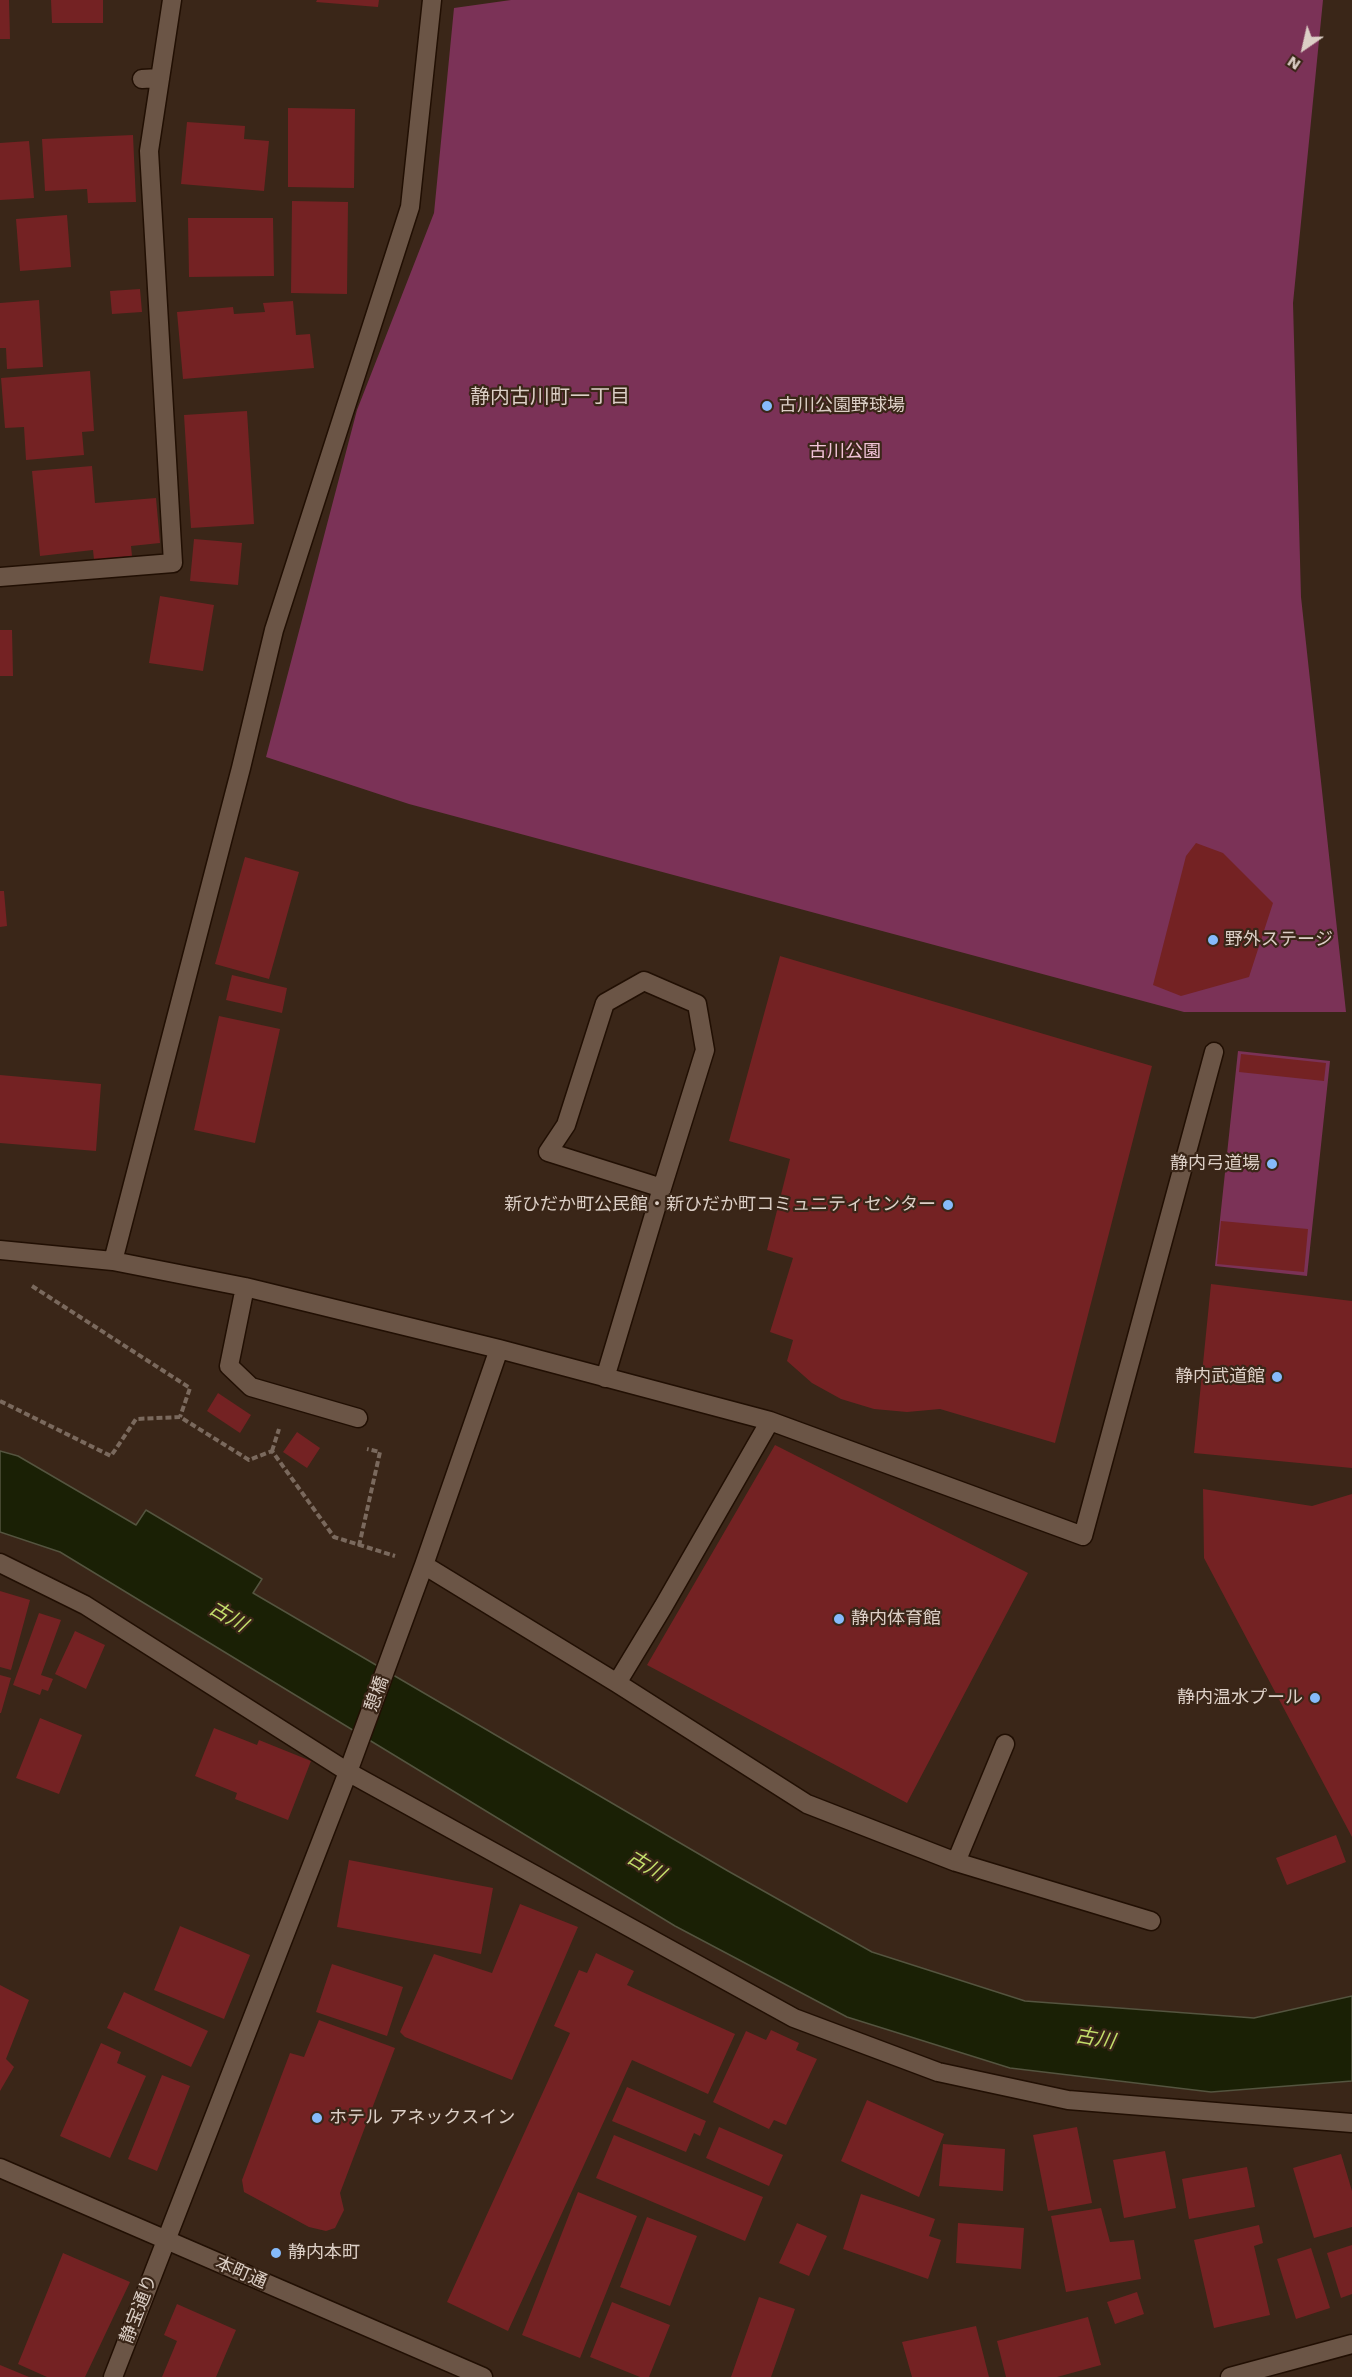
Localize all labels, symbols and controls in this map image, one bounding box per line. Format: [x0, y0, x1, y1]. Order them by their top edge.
north arrow [1274, 18, 1334, 78]
text: N [1283, 52, 1304, 75]
district label: 静内古川町一丁目 [470, 385, 630, 409]
place label: 古川公園野球場 [779, 395, 905, 417]
marker: 古川公園野球場 [760, 399, 774, 413]
park label: 古川公園 [809, 441, 881, 463]
place label: 野外ステージ [1225, 929, 1333, 951]
marker: 野外ステージ [1206, 933, 1220, 947]
place label: 静内弓道場 [1170, 1153, 1260, 1175]
marker: 静内弓道場 [1265, 1157, 1279, 1171]
place label: 新ひだか町公民館・新ひだか町コミュニティセンター [504, 1194, 936, 1216]
marker: 新ひだか町公民館・新ひだか町コミュニティセンター [941, 1198, 955, 1212]
place label: 静内武道館 [1175, 1366, 1265, 1388]
marker: 静内武道館 [1270, 1370, 1284, 1384]
water label: 古川 [205, 1596, 251, 1638]
place label: 静内体育館 [851, 1608, 941, 1630]
marker: 静内体育館 [832, 1612, 846, 1626]
street label: 憩橋 [361, 1673, 393, 1715]
place label: 静内温水プール [1177, 1687, 1303, 1709]
marker: 静内温水プール [1308, 1691, 1322, 1705]
water label: 古川 [623, 1845, 669, 1887]
water label: 古川 [1073, 2024, 1117, 2054]
place label: ホテル アネックスイン [329, 2107, 515, 2129]
marker: ホテル アネックスイン [310, 2111, 324, 2125]
place label: 静内本町 [288, 2242, 360, 2264]
marker: 静内本町 [269, 2246, 283, 2260]
street label: 本町通 [212, 2253, 270, 2293]
street label: 静宝通り [116, 2272, 162, 2346]

